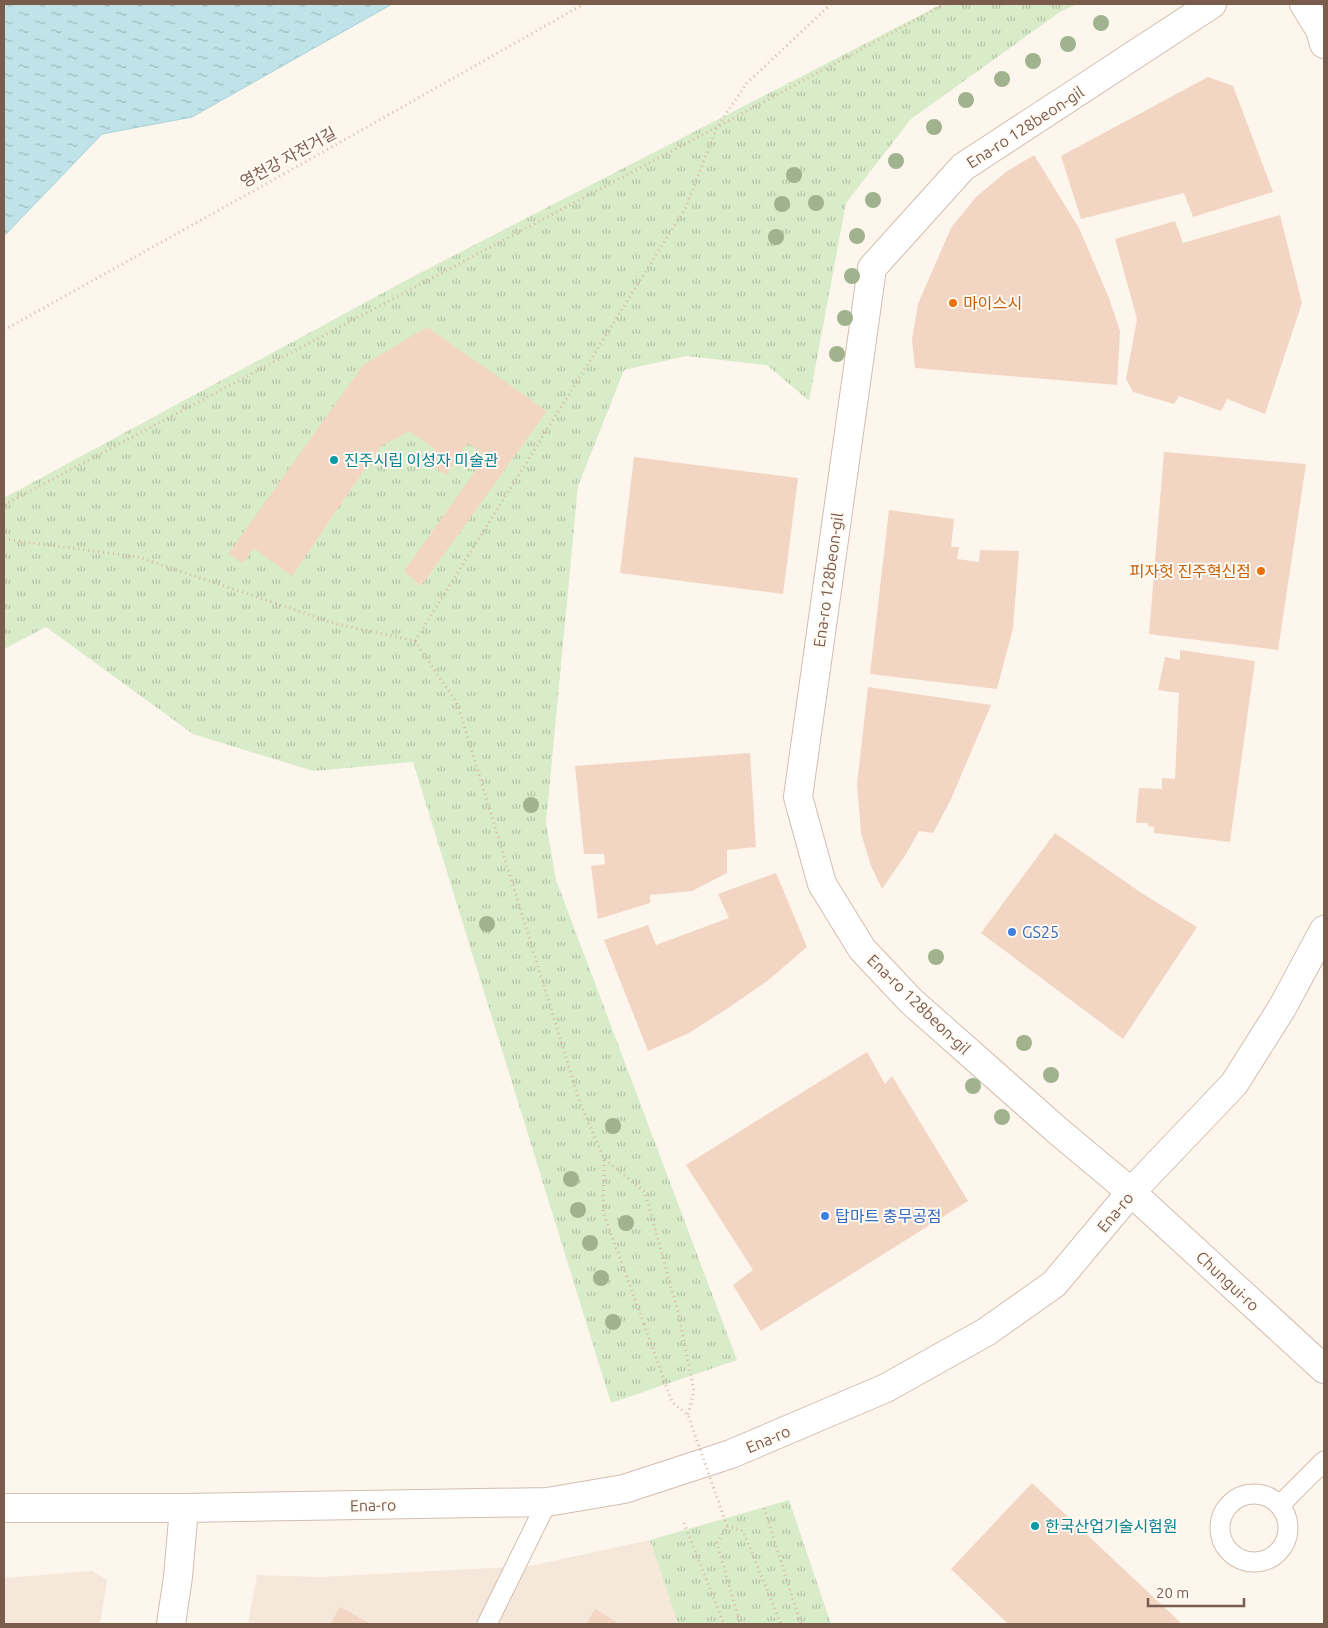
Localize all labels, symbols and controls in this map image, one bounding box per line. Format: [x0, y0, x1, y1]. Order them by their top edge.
street label: Ena-ro 128beon-gil [963, 82, 1087, 172]
street label: 영천강 자전거길 [237, 123, 339, 191]
place label: 마이스시 [963, 294, 1022, 312]
marker: 마이스시 [947, 297, 959, 309]
place label: 진주시립 이성자 미술관 [344, 451, 499, 469]
marker: 진주시립 이성자 미술관 [328, 454, 340, 466]
street label: Ena-ro 128beon-gil [810, 512, 846, 648]
place label: 피자헛 진주혁신점 [1130, 562, 1251, 580]
marker: 피자헛 진주혁신점 [1255, 565, 1267, 577]
place label: GS25 [1022, 923, 1059, 941]
marker: GS25 [1006, 926, 1018, 938]
street label: Ena-ro 128beon-gil [864, 950, 974, 1058]
street label: Ena-ro [1093, 1188, 1137, 1236]
place label: 탑마트 충무공점 [835, 1207, 942, 1225]
marker: 탑마트 충무공점 [819, 1210, 831, 1222]
street label: Chungui-ro [1193, 1247, 1263, 1315]
street label: Ena-ro [743, 1422, 793, 1456]
street label: Ena-ro [350, 1496, 396, 1514]
place label: 한국산업기술시험원 [1045, 1517, 1177, 1535]
marker: 한국산업기술시험원 [1029, 1520, 1041, 1532]
scale bar [1148, 1576, 1244, 1608]
text: 20 m [1156, 1584, 1189, 1601]

